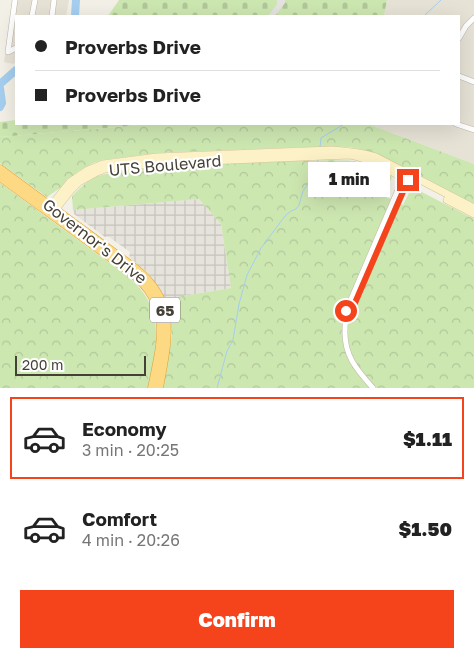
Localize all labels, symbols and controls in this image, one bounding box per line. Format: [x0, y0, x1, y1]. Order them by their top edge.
text: Proverbs Drive [65, 35, 201, 58]
text: Proverbs Drive [65, 83, 201, 106]
street label: UTS Boulevard [108, 150, 222, 180]
callout: 1 min [308, 162, 390, 198]
text: 1 min [329, 169, 369, 189]
route end [397, 169, 419, 191]
street label: Governor's Drive [39, 194, 151, 288]
road number: 65 [150, 298, 180, 322]
route start [335, 300, 357, 322]
scale bar [15, 353, 146, 376]
text: 200 m [22, 356, 63, 373]
icon: car [22, 416, 67, 461]
text: Economy [82, 417, 167, 440]
text: $1.11 [403, 427, 452, 450]
text: 3 min · 20:25 [82, 440, 179, 460]
icon: car [22, 506, 67, 551]
text: Comfort [82, 507, 157, 530]
text: $1.50 [398, 517, 452, 540]
text: 4 min · 20:26 [82, 530, 180, 550]
button: Confirm [20, 590, 454, 648]

